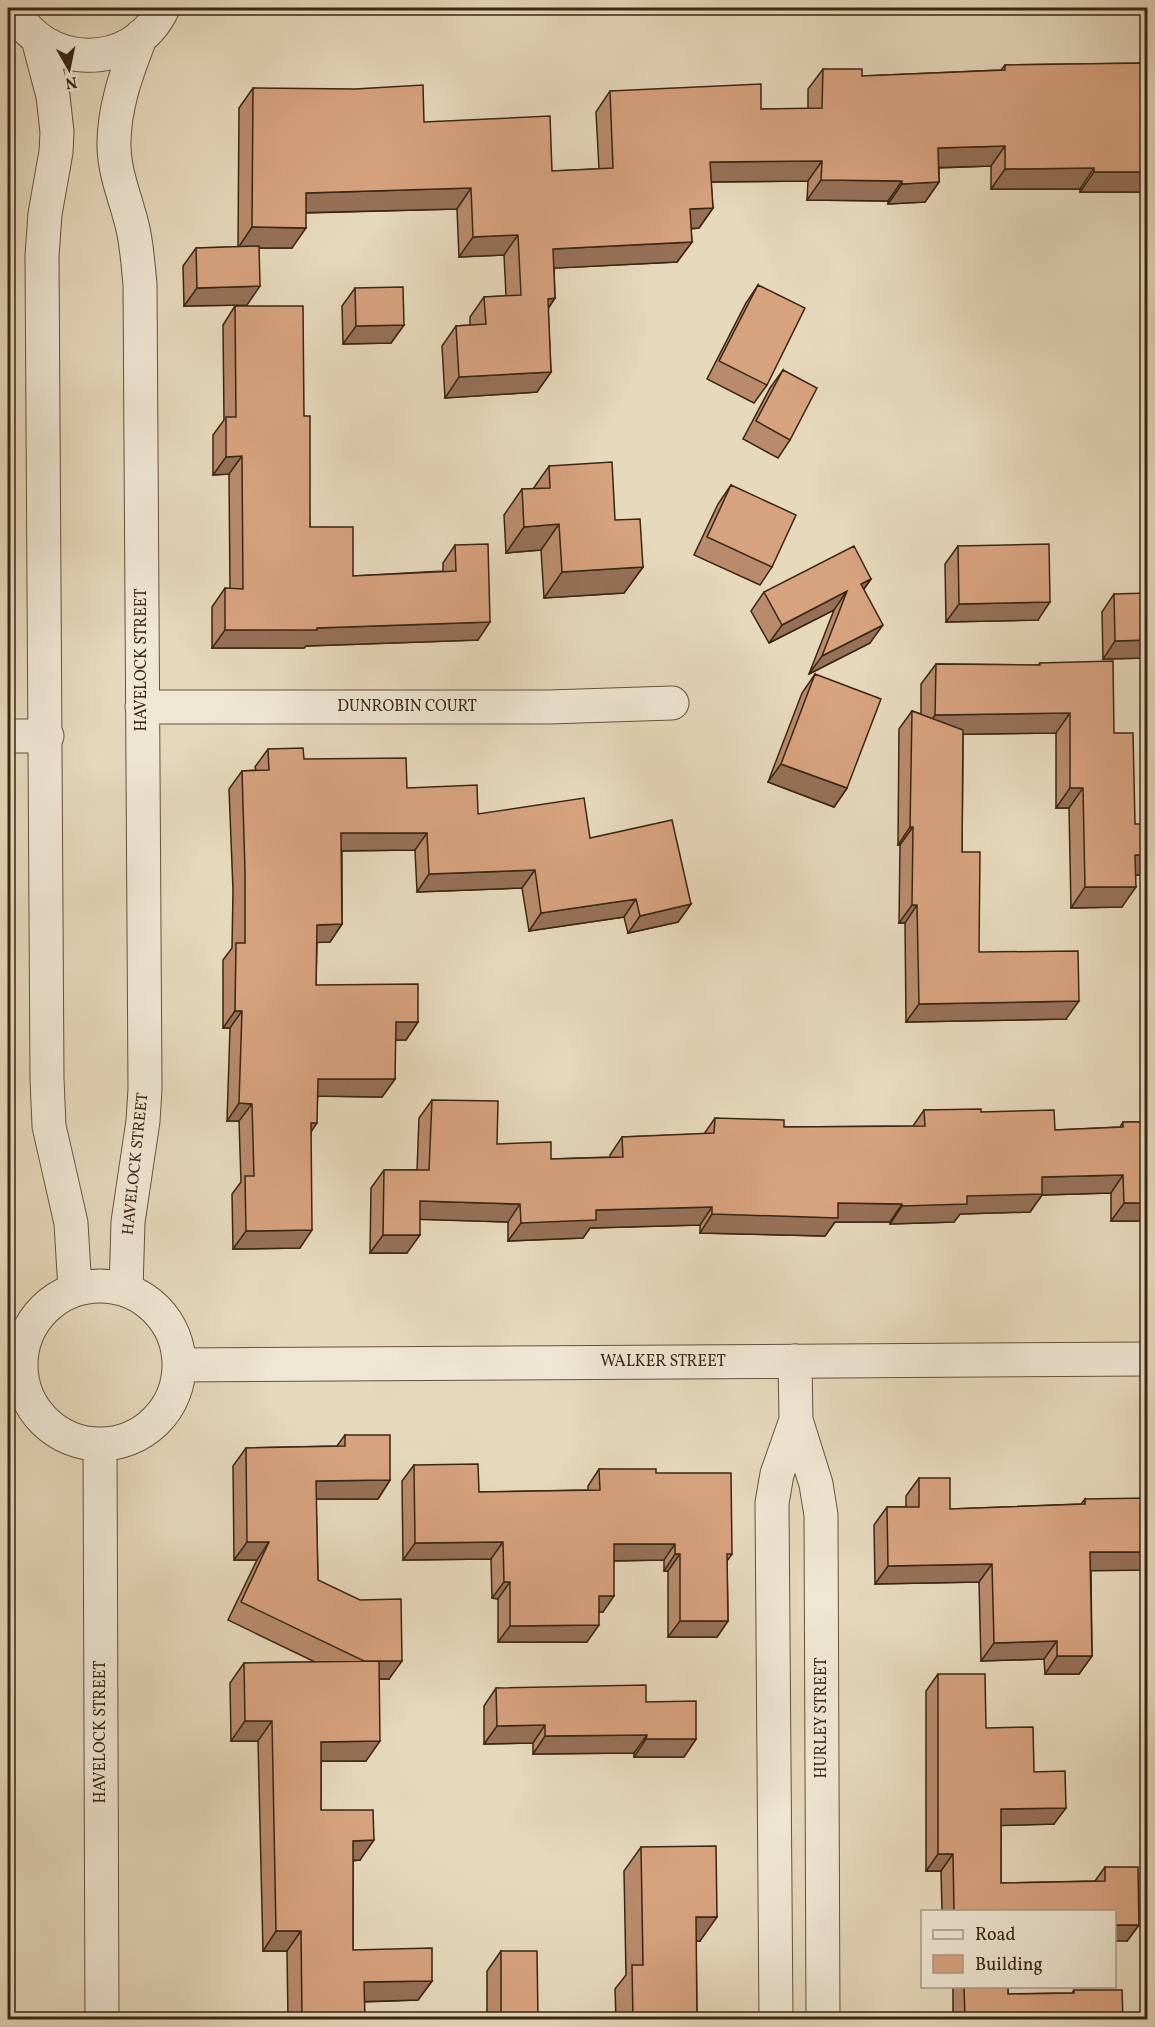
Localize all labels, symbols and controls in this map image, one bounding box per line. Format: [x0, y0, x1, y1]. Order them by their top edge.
north arrow [39, 39, 99, 99]
text: N [63, 70, 78, 94]
street label: HAVELOCK STREET [131, 588, 153, 732]
street label: DUNROBIN COURT [337, 696, 477, 718]
street label: HAVELOCK STREET [118, 1092, 154, 1236]
street label: WALKER STREET [600, 1351, 726, 1373]
street label: HURLEY STREET [811, 1657, 833, 1779]
street label: HAVELOCK STREET [90, 1660, 112, 1804]
legend [921, 1910, 1116, 1988]
text: Road [975, 1923, 1016, 1948]
text: Building [975, 1953, 1043, 1978]

